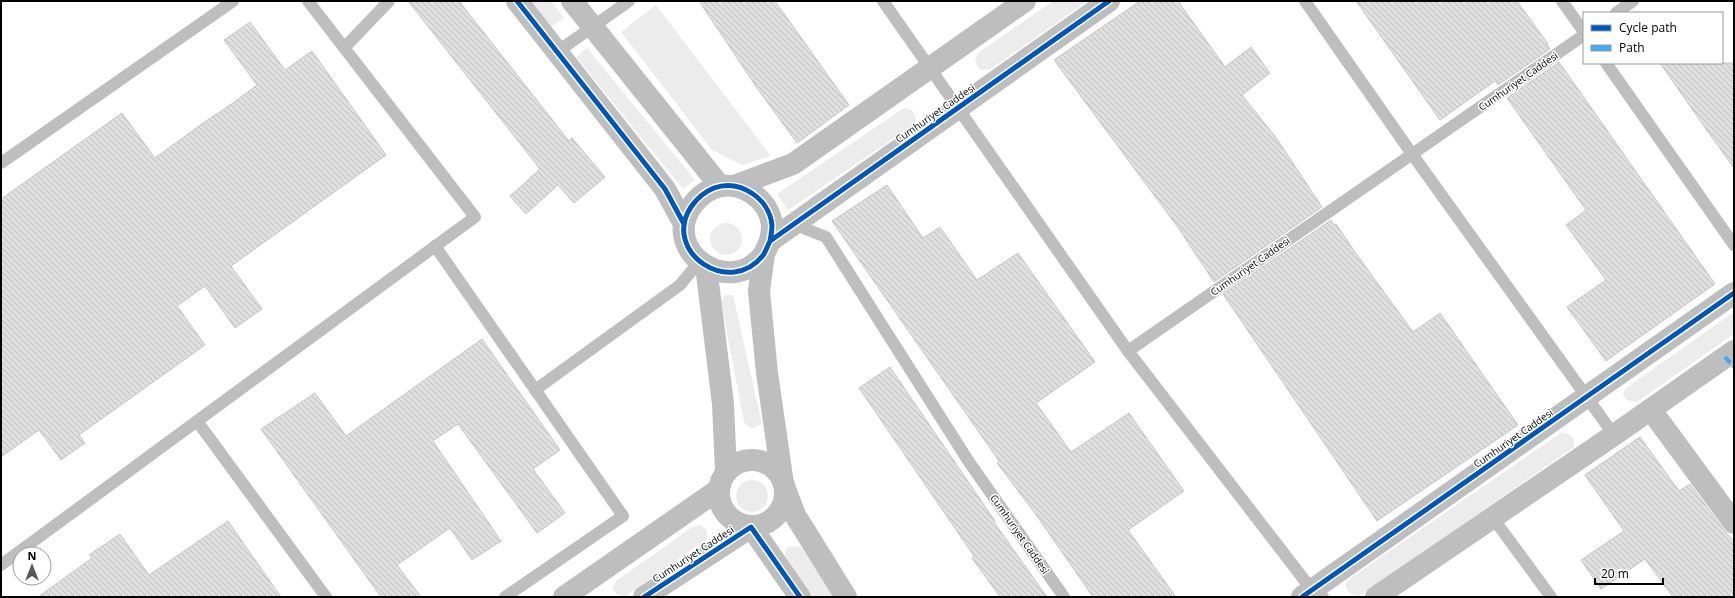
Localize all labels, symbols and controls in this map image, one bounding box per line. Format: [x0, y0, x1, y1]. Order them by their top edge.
legend [1583, 12, 1723, 64]
text: Cycle path [1619, 19, 1677, 36]
text: Path [1619, 39, 1645, 56]
street label: Cumhuriyet Caddesi [1475, 48, 1561, 114]
street label: Cumhuriyet Caddesi [892, 80, 978, 146]
street label: Cumhuriyet Caddesi [1207, 233, 1293, 299]
street label: Cumhuriyet Caddesi [1470, 405, 1556, 471]
street label: Cumhuriyet Caddesi [987, 491, 1053, 577]
street label: Cumhuriyet Caddesi [650, 522, 736, 586]
north arrow [12, 546, 52, 586]
text: N [28, 548, 36, 563]
scale bar [1595, 560, 1663, 586]
text: 20 m [1601, 565, 1629, 582]

